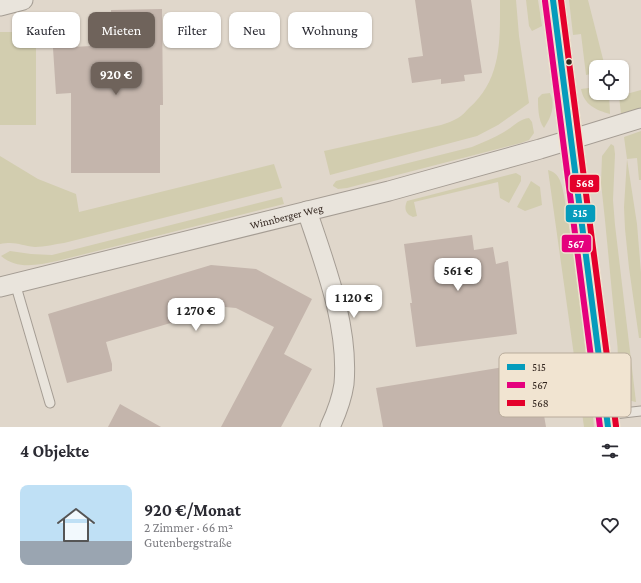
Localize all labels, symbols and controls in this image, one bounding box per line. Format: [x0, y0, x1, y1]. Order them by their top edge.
chip: Kaufen [12, 12, 80, 48]
chip: Mieten [88, 12, 155, 48]
chip: Filter [163, 12, 221, 48]
chip: Neu [229, 12, 280, 48]
chip: Wohnung [288, 12, 372, 48]
unlabelled marker [564, 57, 574, 67]
map controls [589, 60, 629, 100]
button: locate [589, 60, 629, 100]
pin: 920 € [88, 62, 144, 96]
text: 920 € [100, 67, 132, 82]
line badge: 568 [569, 174, 600, 193]
text: 568 [576, 177, 594, 189]
street label: Winnberger Weg [249, 201, 325, 231]
line badge: 515 [565, 204, 596, 223]
text: 515 [573, 207, 587, 219]
line badge: 567 [561, 234, 592, 253]
text: 567 [568, 238, 584, 250]
pin: 561 € [430, 258, 486, 292]
text: 561 € [443, 263, 473, 278]
pin: 1 120 € [317, 285, 391, 319]
text: 1 120 € [335, 290, 373, 305]
pin: 1 270 € [159, 298, 233, 332]
text: 1 270 € [177, 303, 215, 318]
legend [499, 353, 631, 417]
text: 515 [532, 361, 546, 373]
text: 567 [532, 379, 547, 391]
text: 568 [532, 397, 549, 409]
icon: filters [599, 440, 621, 462]
text: 4 Objekte [20, 442, 89, 461]
icon: home [52, 501, 100, 549]
text: 920 €/Monat [144, 501, 241, 520]
icon: heart [599, 514, 621, 536]
text: 2 Zimmer · 66 m² [144, 520, 233, 535]
text: Gutenbergstraße [144, 535, 232, 550]

